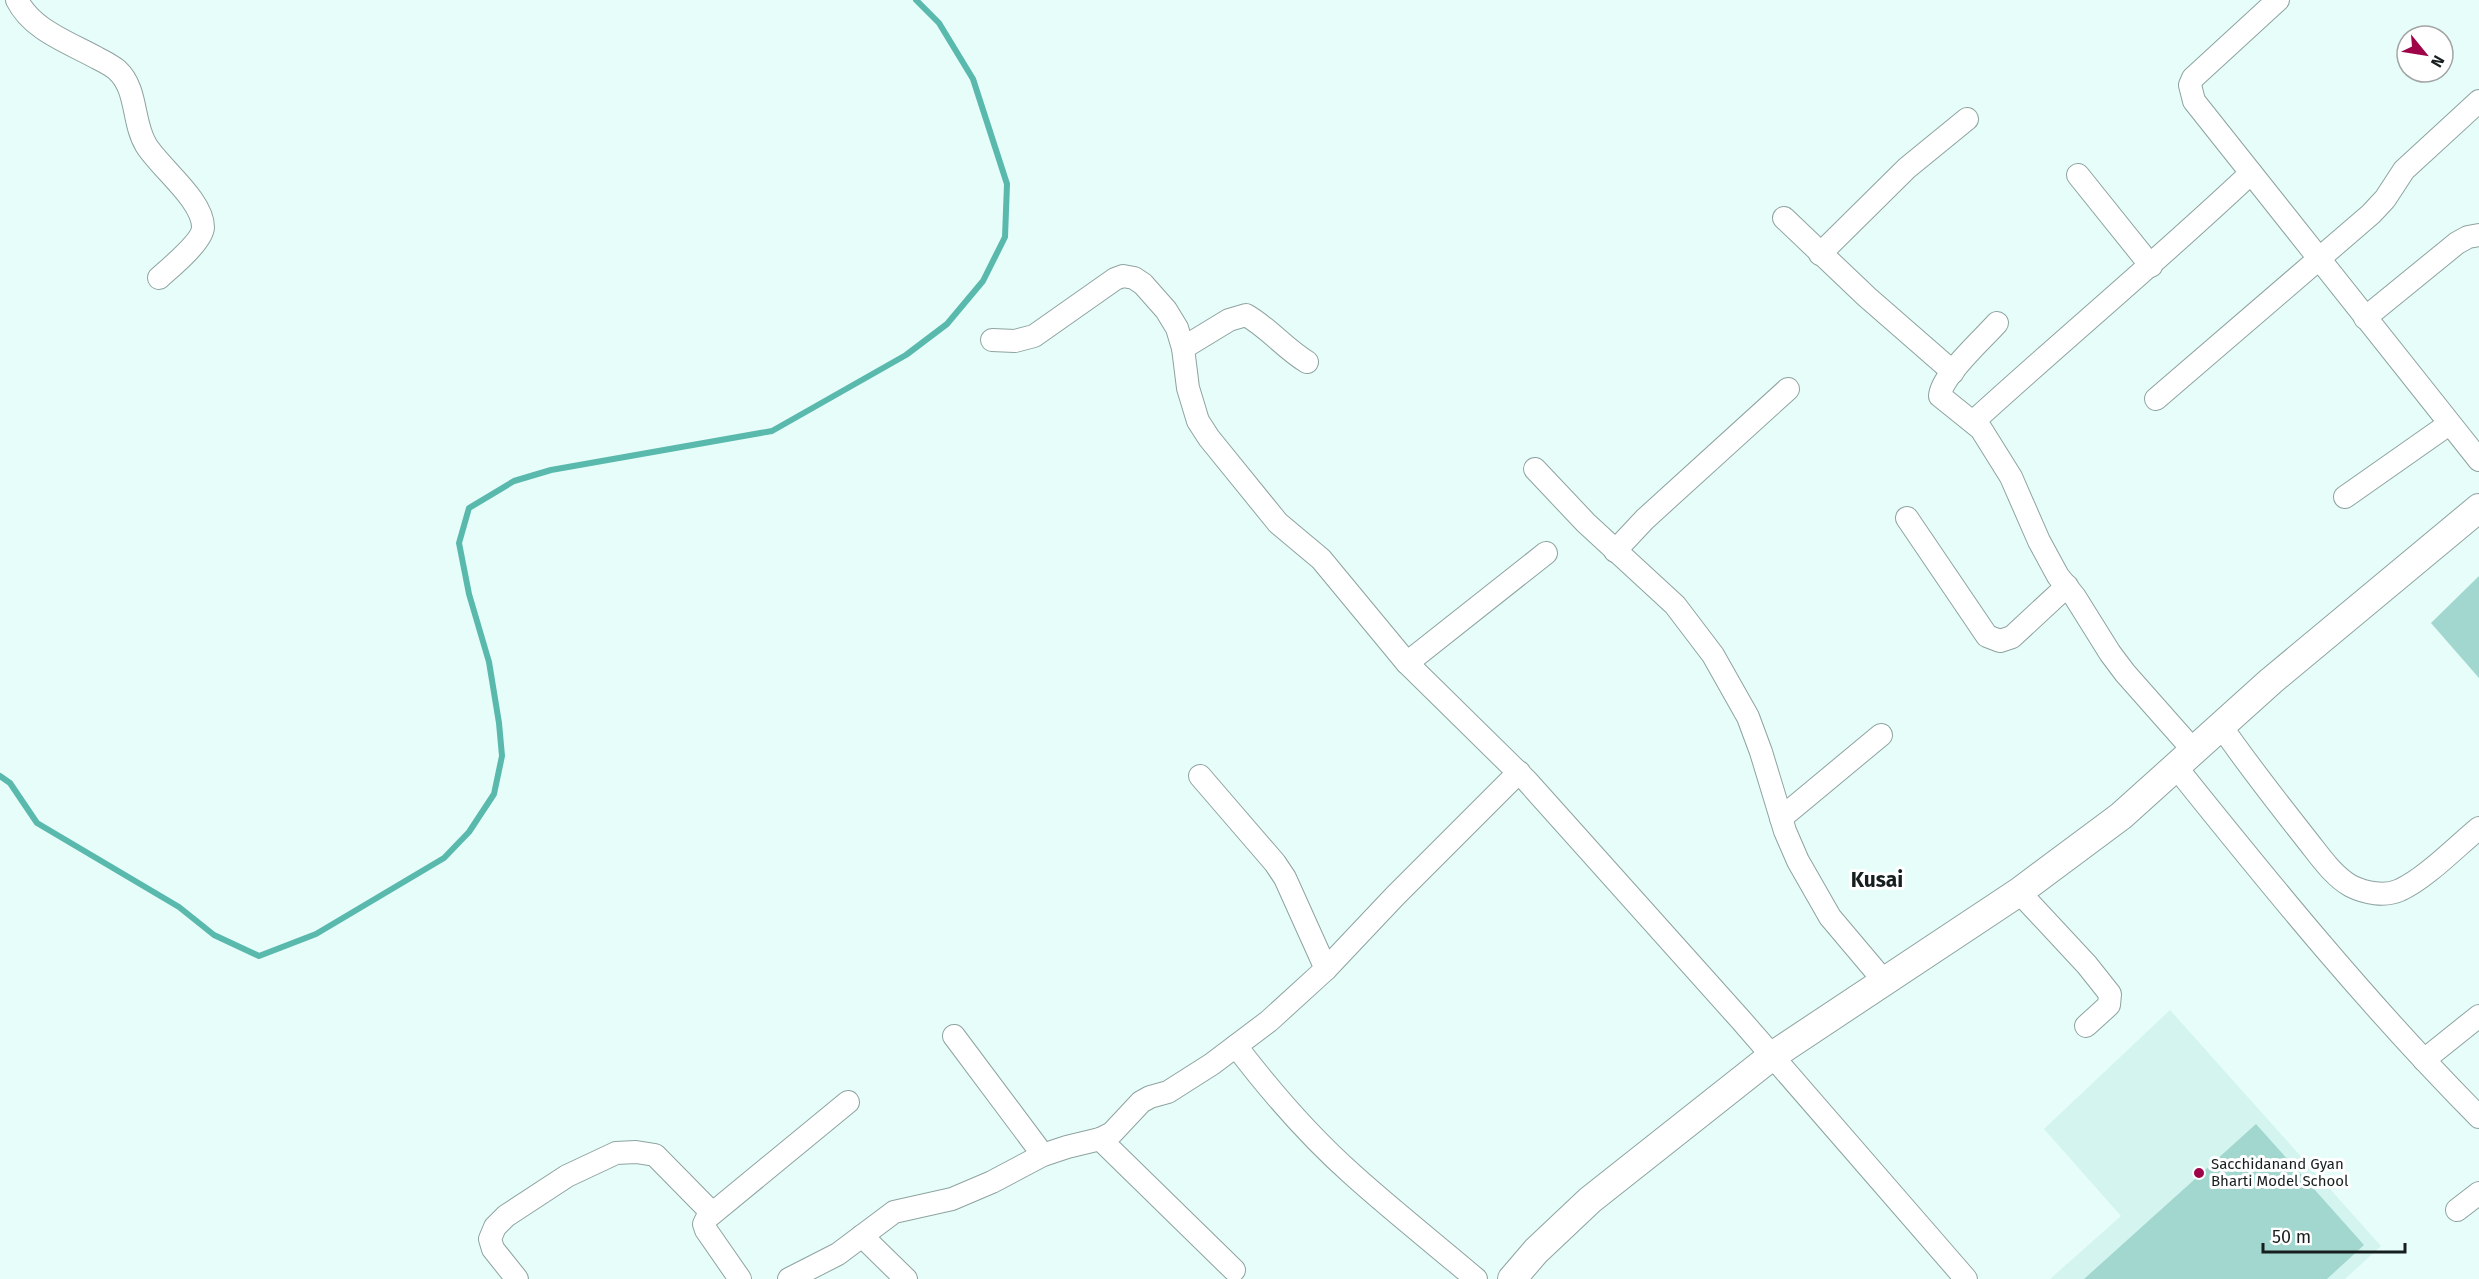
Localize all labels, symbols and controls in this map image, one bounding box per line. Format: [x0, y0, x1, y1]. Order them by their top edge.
north arrow [2395, 24, 2455, 84]
text: N [2427, 52, 2448, 71]
district label: Kusai [1851, 867, 1903, 893]
place label: Sacchidanand Gyan Bharti Model School [2211, 1155, 2349, 1190]
marker: Sacchidanand Gyan Bharti Model School [2192, 1166, 2206, 1180]
scale bar [2263, 1216, 2406, 1254]
text: 50 m [2272, 1226, 2311, 1248]

